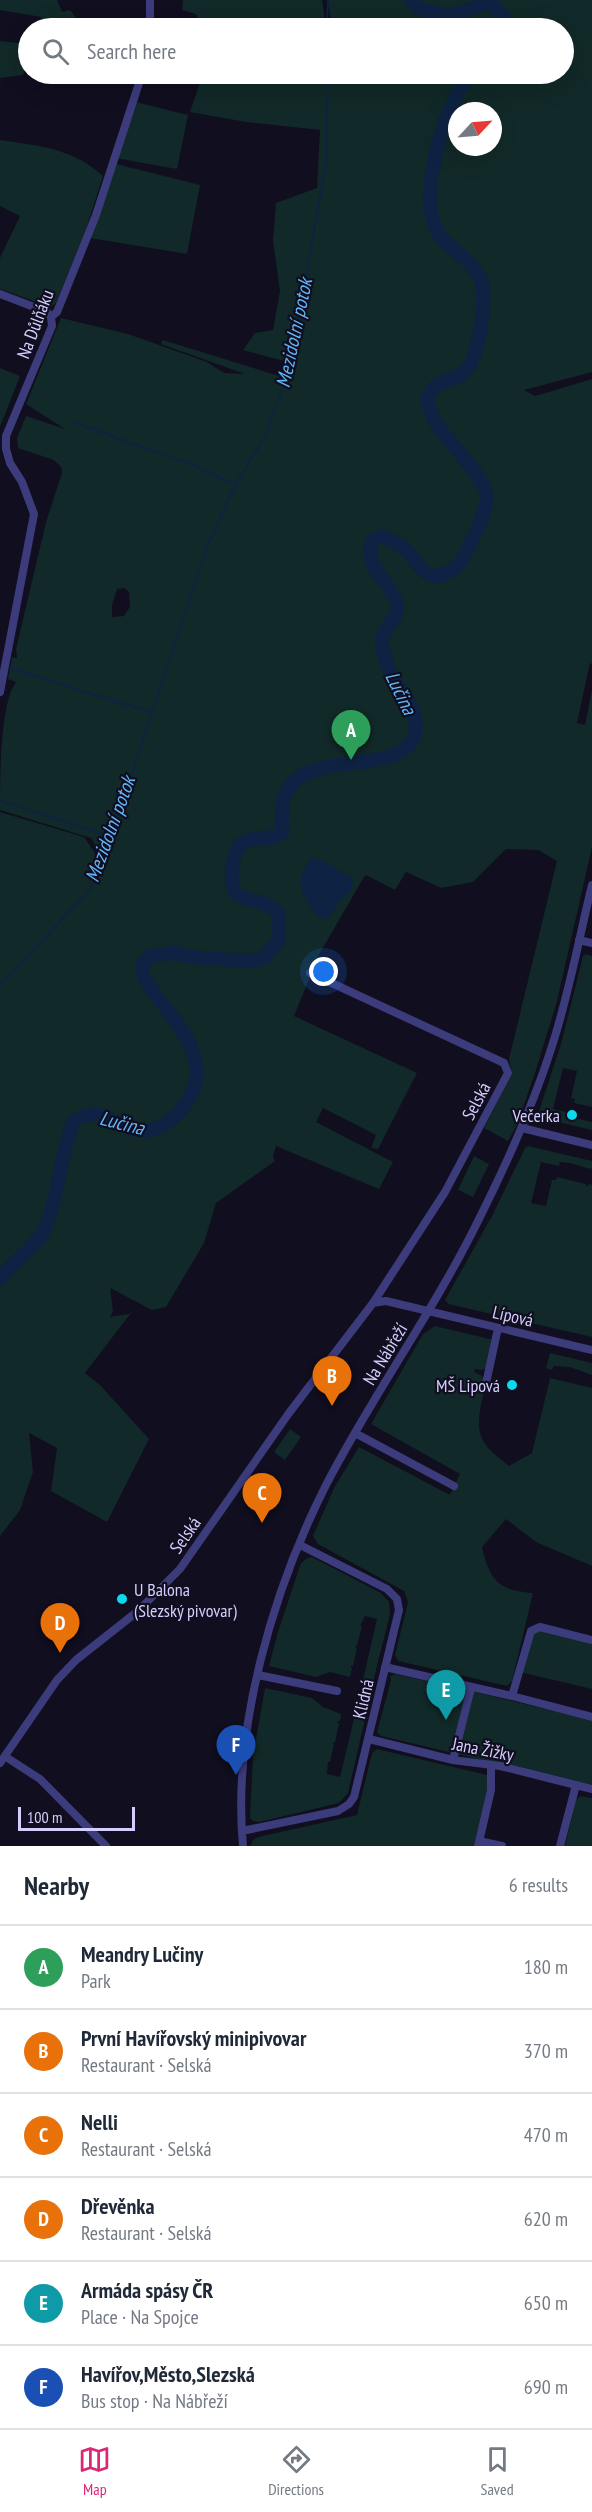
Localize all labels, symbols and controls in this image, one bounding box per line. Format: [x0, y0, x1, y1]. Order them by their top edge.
search box [18, 18, 574, 84]
icon: search [39, 35, 72, 68]
text: Search here [87, 37, 176, 65]
north arrow [448, 102, 502, 156]
water label: Mezidolní potok [270, 274, 319, 390]
street label: Na Důlňáku [11, 286, 59, 362]
water label: Lučina [379, 667, 423, 720]
pin: A [332, 710, 370, 760]
water label: Mezidolní potok [79, 770, 142, 885]
your location [309, 957, 338, 986]
street label: Selská [457, 1078, 495, 1124]
place label: Večerka [512, 1104, 560, 1127]
water label: Lučina [97, 1105, 148, 1141]
marker: Večerka [565, 1108, 579, 1122]
street label: Lípová [490, 1300, 536, 1332]
street label: Na Nábřeží [358, 1319, 412, 1389]
pin: B [312, 1356, 352, 1406]
place label: MŠ Lipová [436, 1374, 500, 1397]
marker: MŠ Lipová [505, 1378, 519, 1392]
pin: C [242, 1474, 282, 1523]
street label: Selská [164, 1512, 206, 1558]
place label: U Balona (Slezský pivovar) [134, 1578, 237, 1622]
marker: U Balona (Slezský pivovar) [115, 1592, 129, 1606]
pin: D [40, 1604, 80, 1653]
pin: E [426, 1670, 466, 1720]
street label: Klidná [347, 1677, 379, 1721]
pin: F [216, 1726, 256, 1775]
street label: Jana Žižky [449, 1732, 516, 1766]
scale bar [18, 1804, 135, 1832]
text: 100 m [27, 1807, 62, 1827]
text: Nearby [24, 1869, 89, 1902]
text: 6 results [509, 1872, 568, 1898]
text: Meandry Lučiny [81, 1940, 203, 1968]
text: A [38, 1954, 49, 1980]
text: 180 m [524, 1954, 568, 1980]
text: Park [81, 1968, 111, 1994]
text: První Havířovský minipivovar [81, 2024, 306, 2052]
text: B [39, 2038, 48, 2064]
text: 370 m [524, 2038, 568, 2064]
text: Restaurant · Selská [81, 2052, 212, 2078]
text: Nelli [81, 2108, 118, 2136]
text: C [39, 2122, 48, 2148]
text: 470 m [524, 2122, 568, 2148]
text: Restaurant · Selská [81, 2136, 212, 2162]
text: Dřevěnka [81, 2192, 155, 2220]
text: D [38, 2206, 49, 2232]
text: 620 m [524, 2206, 568, 2232]
text: Restaurant · Selská [81, 2220, 212, 2246]
text: Armáda spásy ČR [81, 2276, 213, 2304]
text: E [39, 2290, 48, 2316]
text: 650 m [524, 2290, 568, 2316]
text: Place · Na Spojce [81, 2304, 199, 2330]
text: Havířov,Město,Slezská [81, 2360, 255, 2388]
text: F [39, 2374, 48, 2400]
text: 690 m [524, 2374, 568, 2400]
text: Bus stop · Na Nábřeží [81, 2388, 228, 2414]
tab: Map [78, 2443, 111, 2499]
tab: Directions [268, 2443, 324, 2499]
tab: Saved [481, 2443, 514, 2499]

